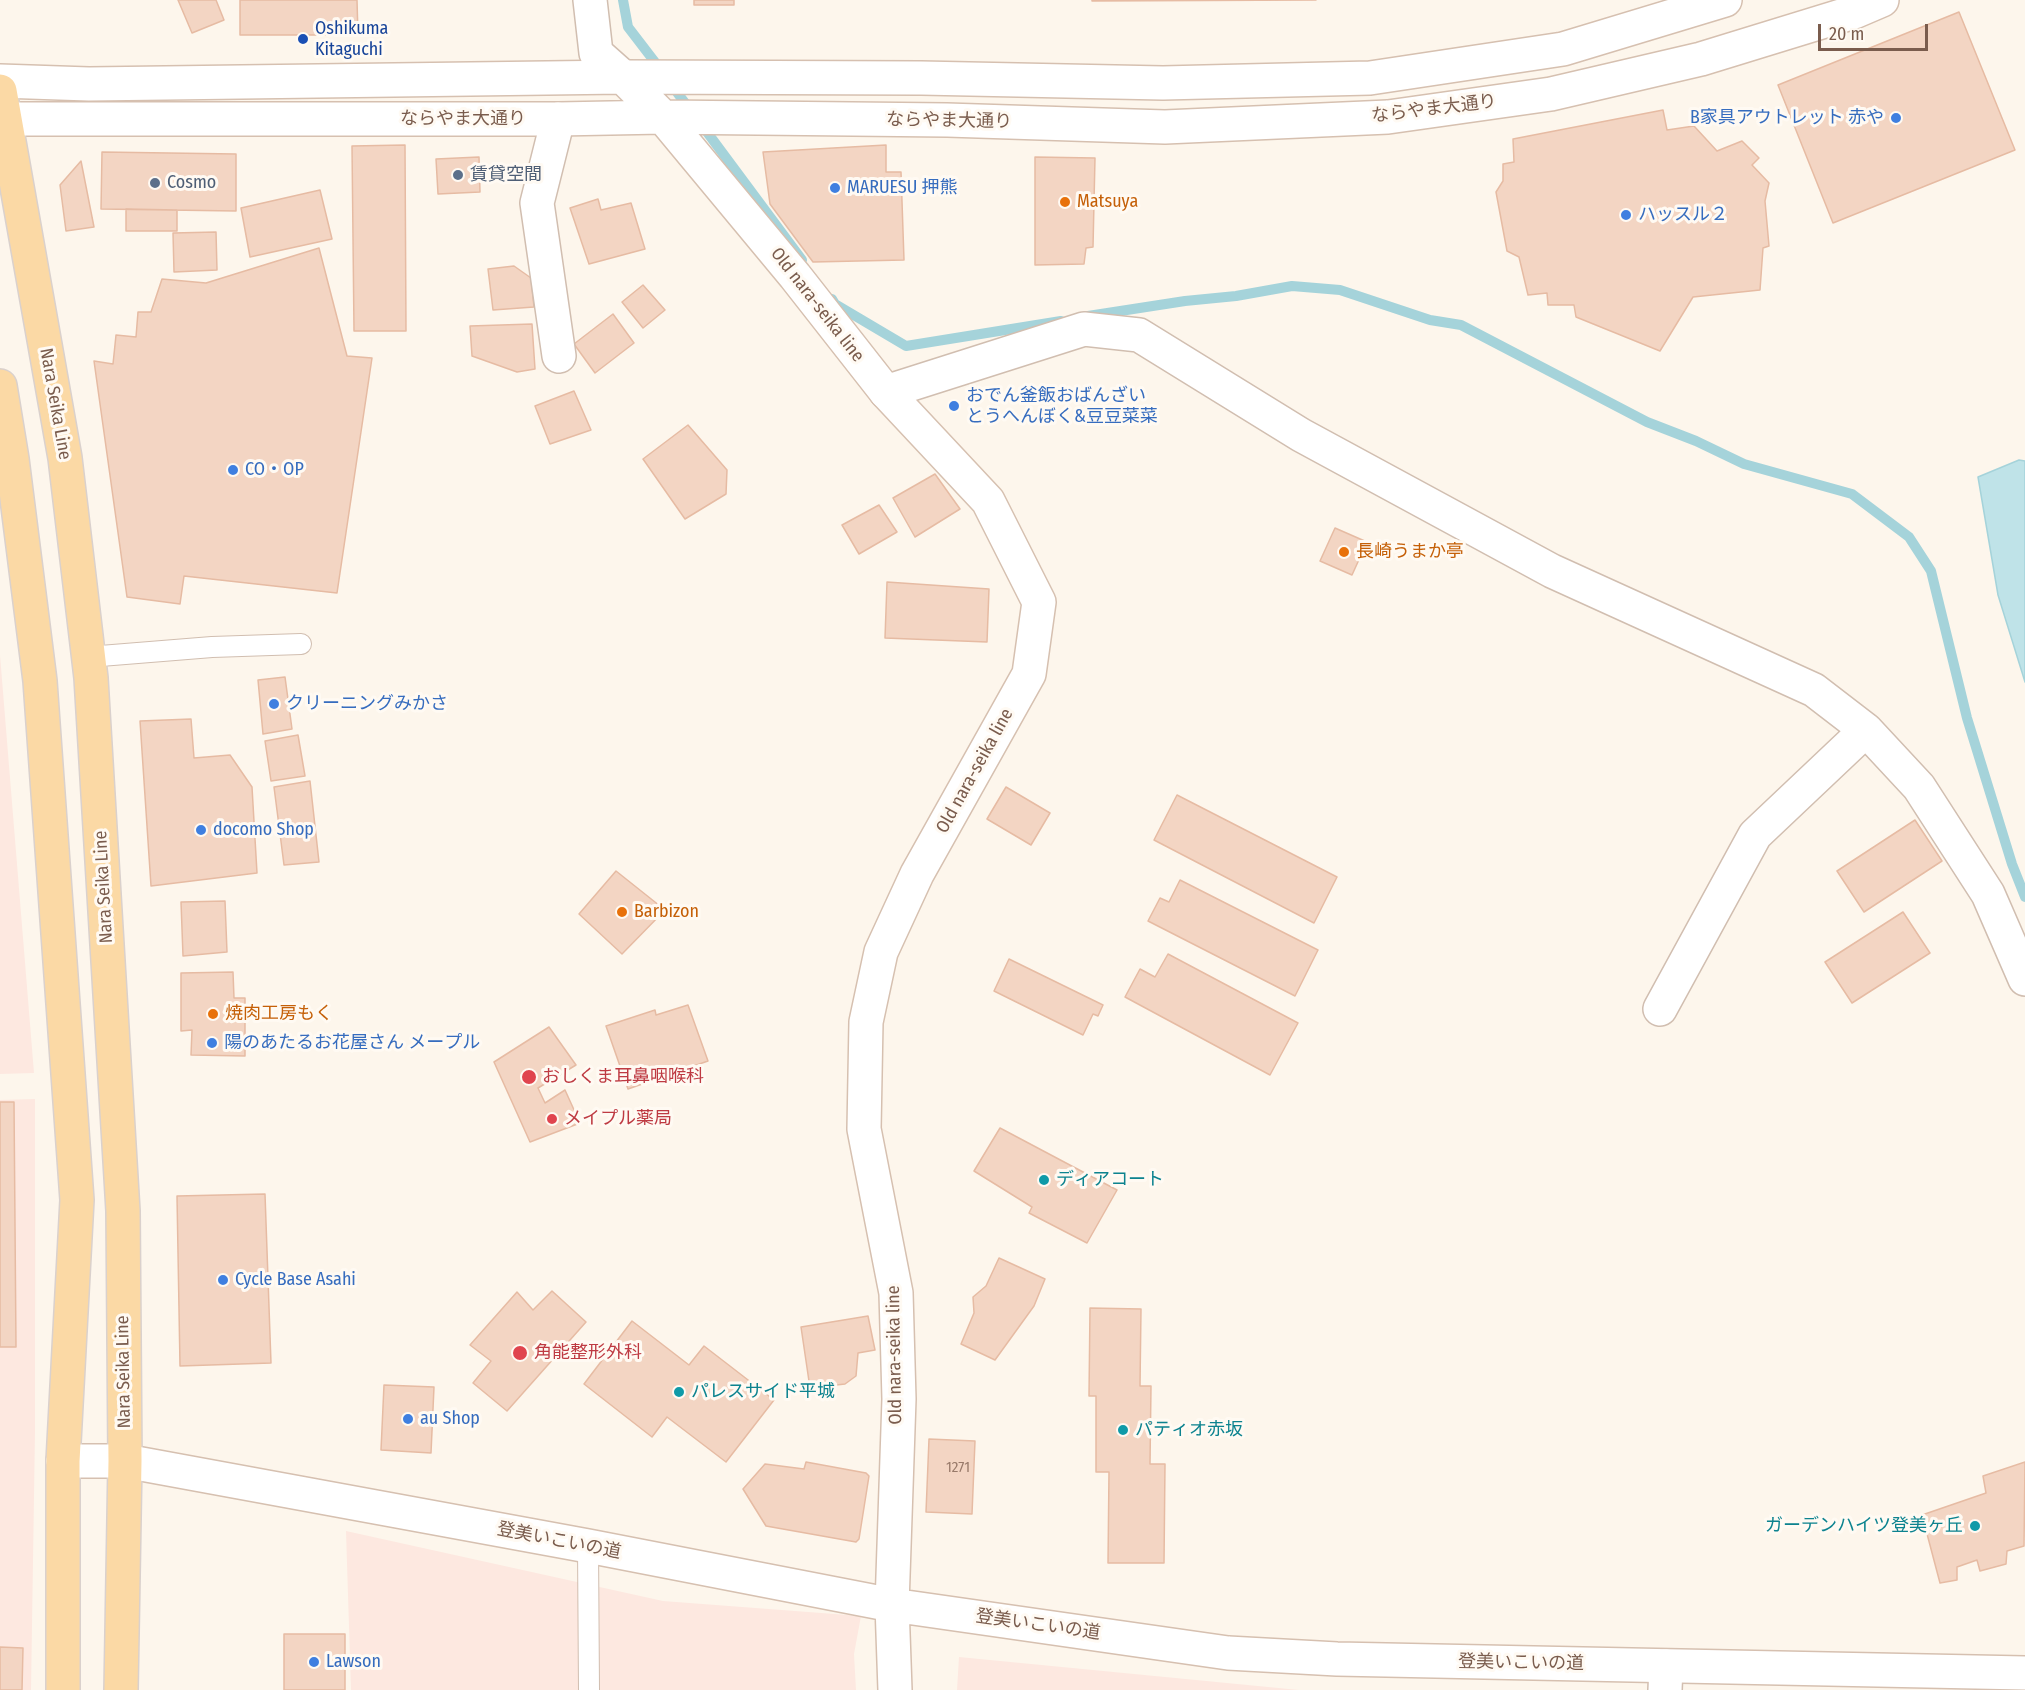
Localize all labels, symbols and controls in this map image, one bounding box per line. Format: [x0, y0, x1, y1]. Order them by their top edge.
scale bar [1821, 12, 1930, 50]
place label: Oshikuma Kitaguchi [315, 18, 388, 60]
text: 20 m [1829, 23, 1864, 45]
marker: Oshikuma Kitaguchi [296, 32, 310, 46]
street label: ならやま大通り [1370, 91, 1498, 127]
place label: B家具アウトレット 赤や [1690, 107, 1884, 129]
street label: ならやま大通り [400, 108, 526, 130]
street label: ならやま大通り [886, 109, 1012, 133]
marker: B家具アウトレット 赤や [1889, 111, 1903, 125]
place label: 賃貸空間 [470, 164, 542, 186]
marker: 賃貸空間 [451, 168, 465, 182]
place label: Cosmo [167, 172, 216, 194]
marker: Cosmo [148, 176, 162, 190]
place label: MARUESU 押熊 [847, 177, 958, 199]
marker: MARUESU 押熊 [828, 181, 842, 195]
place label: Matsuya [1077, 191, 1138, 213]
marker: Matsuya [1058, 195, 1072, 209]
place label: ハッスル２ [1638, 204, 1728, 226]
marker: ハッスル２ [1619, 208, 1633, 222]
street label: Old nara-seika line [766, 244, 868, 366]
street label: Nara Seika Line [35, 347, 75, 461]
place label: おでん釜飯おばんざい とうへんぼく&豆豆菜菜 [966, 385, 1158, 428]
marker: おでん釜飯おばんざい とうへんぼく&豆豆菜菜 [947, 399, 961, 413]
place label: CO・OP [245, 459, 304, 481]
marker: CO・OP [226, 463, 240, 477]
place label: 長崎うまか亭 [1356, 541, 1464, 563]
marker: 長崎うまか亭 [1337, 545, 1351, 559]
place label: クリーニングみかさ [286, 693, 448, 715]
marker: クリーニングみかさ [267, 697, 281, 711]
street label: Old nara-seika line [932, 705, 1018, 837]
place label: docomo Shop [213, 819, 314, 841]
marker: docomo Shop [194, 823, 208, 837]
street label: Nara Seika Line [90, 830, 118, 944]
place label: Barbizon [634, 901, 699, 923]
marker: Barbizon [615, 905, 629, 919]
place label: 焼肉工房もく [225, 1003, 333, 1025]
marker: 焼肉工房もく [206, 1007, 220, 1021]
place label: 陽のあたるお花屋さん メープル [224, 1032, 480, 1054]
marker: 陽のあたるお花屋さん メープル [205, 1036, 219, 1050]
place label: おしくま耳鼻咽喉科 [542, 1066, 704, 1088]
marker: おしくま耳鼻咽喉科 [520, 1068, 538, 1086]
place label: メイプル薬局 [564, 1108, 672, 1130]
marker: メイプル薬局 [545, 1112, 559, 1126]
place label: ディアコート [1056, 1169, 1164, 1191]
marker: ディアコート [1037, 1173, 1051, 1187]
place label: Cycle Base Asahi [235, 1269, 356, 1291]
marker: Cycle Base Asahi [216, 1273, 230, 1287]
street label: Old nara-seika line [883, 1285, 907, 1425]
street label: Nara Seika Line [112, 1315, 136, 1429]
place label: 角能整形外科 [534, 1342, 642, 1364]
marker: 角能整形外科 [511, 1344, 529, 1362]
place label: パレスサイド平城 [691, 1381, 835, 1403]
marker: パレスサイド平城 [672, 1385, 686, 1399]
place label: au Shop [420, 1408, 480, 1430]
marker: au Shop [401, 1412, 415, 1426]
place label: パティオ赤坂 [1135, 1419, 1243, 1441]
marker: パティオ赤坂 [1116, 1423, 1130, 1437]
house number: 1271 [946, 1459, 970, 1477]
place label: ガーデンハイツ登美ヶ丘 [1765, 1515, 1963, 1537]
street label: 登美いこいの道 [495, 1518, 623, 1564]
marker: ガーデンハイツ登美ヶ丘 [1968, 1519, 1982, 1533]
street label: 登美いこいの道 [974, 1606, 1102, 1644]
place label: Lawson [326, 1651, 381, 1673]
street label: 登美いこいの道 [1458, 1651, 1584, 1675]
marker: Lawson [307, 1655, 321, 1669]

